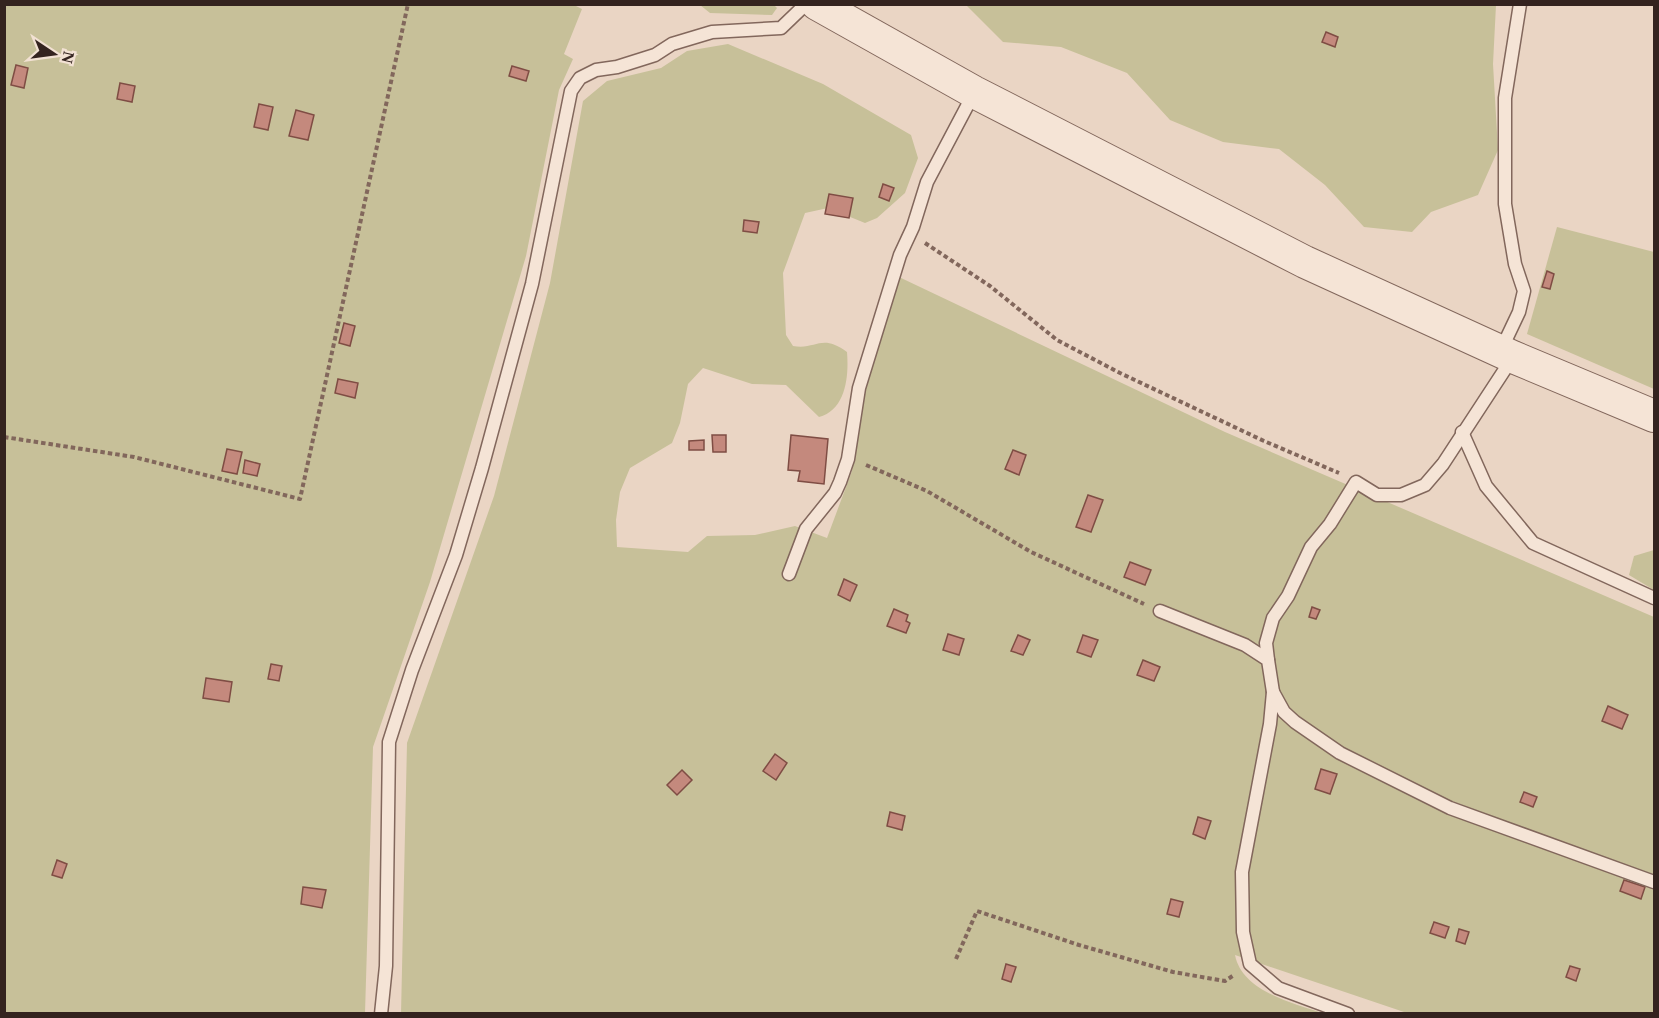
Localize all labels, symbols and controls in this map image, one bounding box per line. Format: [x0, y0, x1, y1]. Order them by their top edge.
north arrow [24, 24, 84, 84]
text: N [58, 50, 78, 65]

